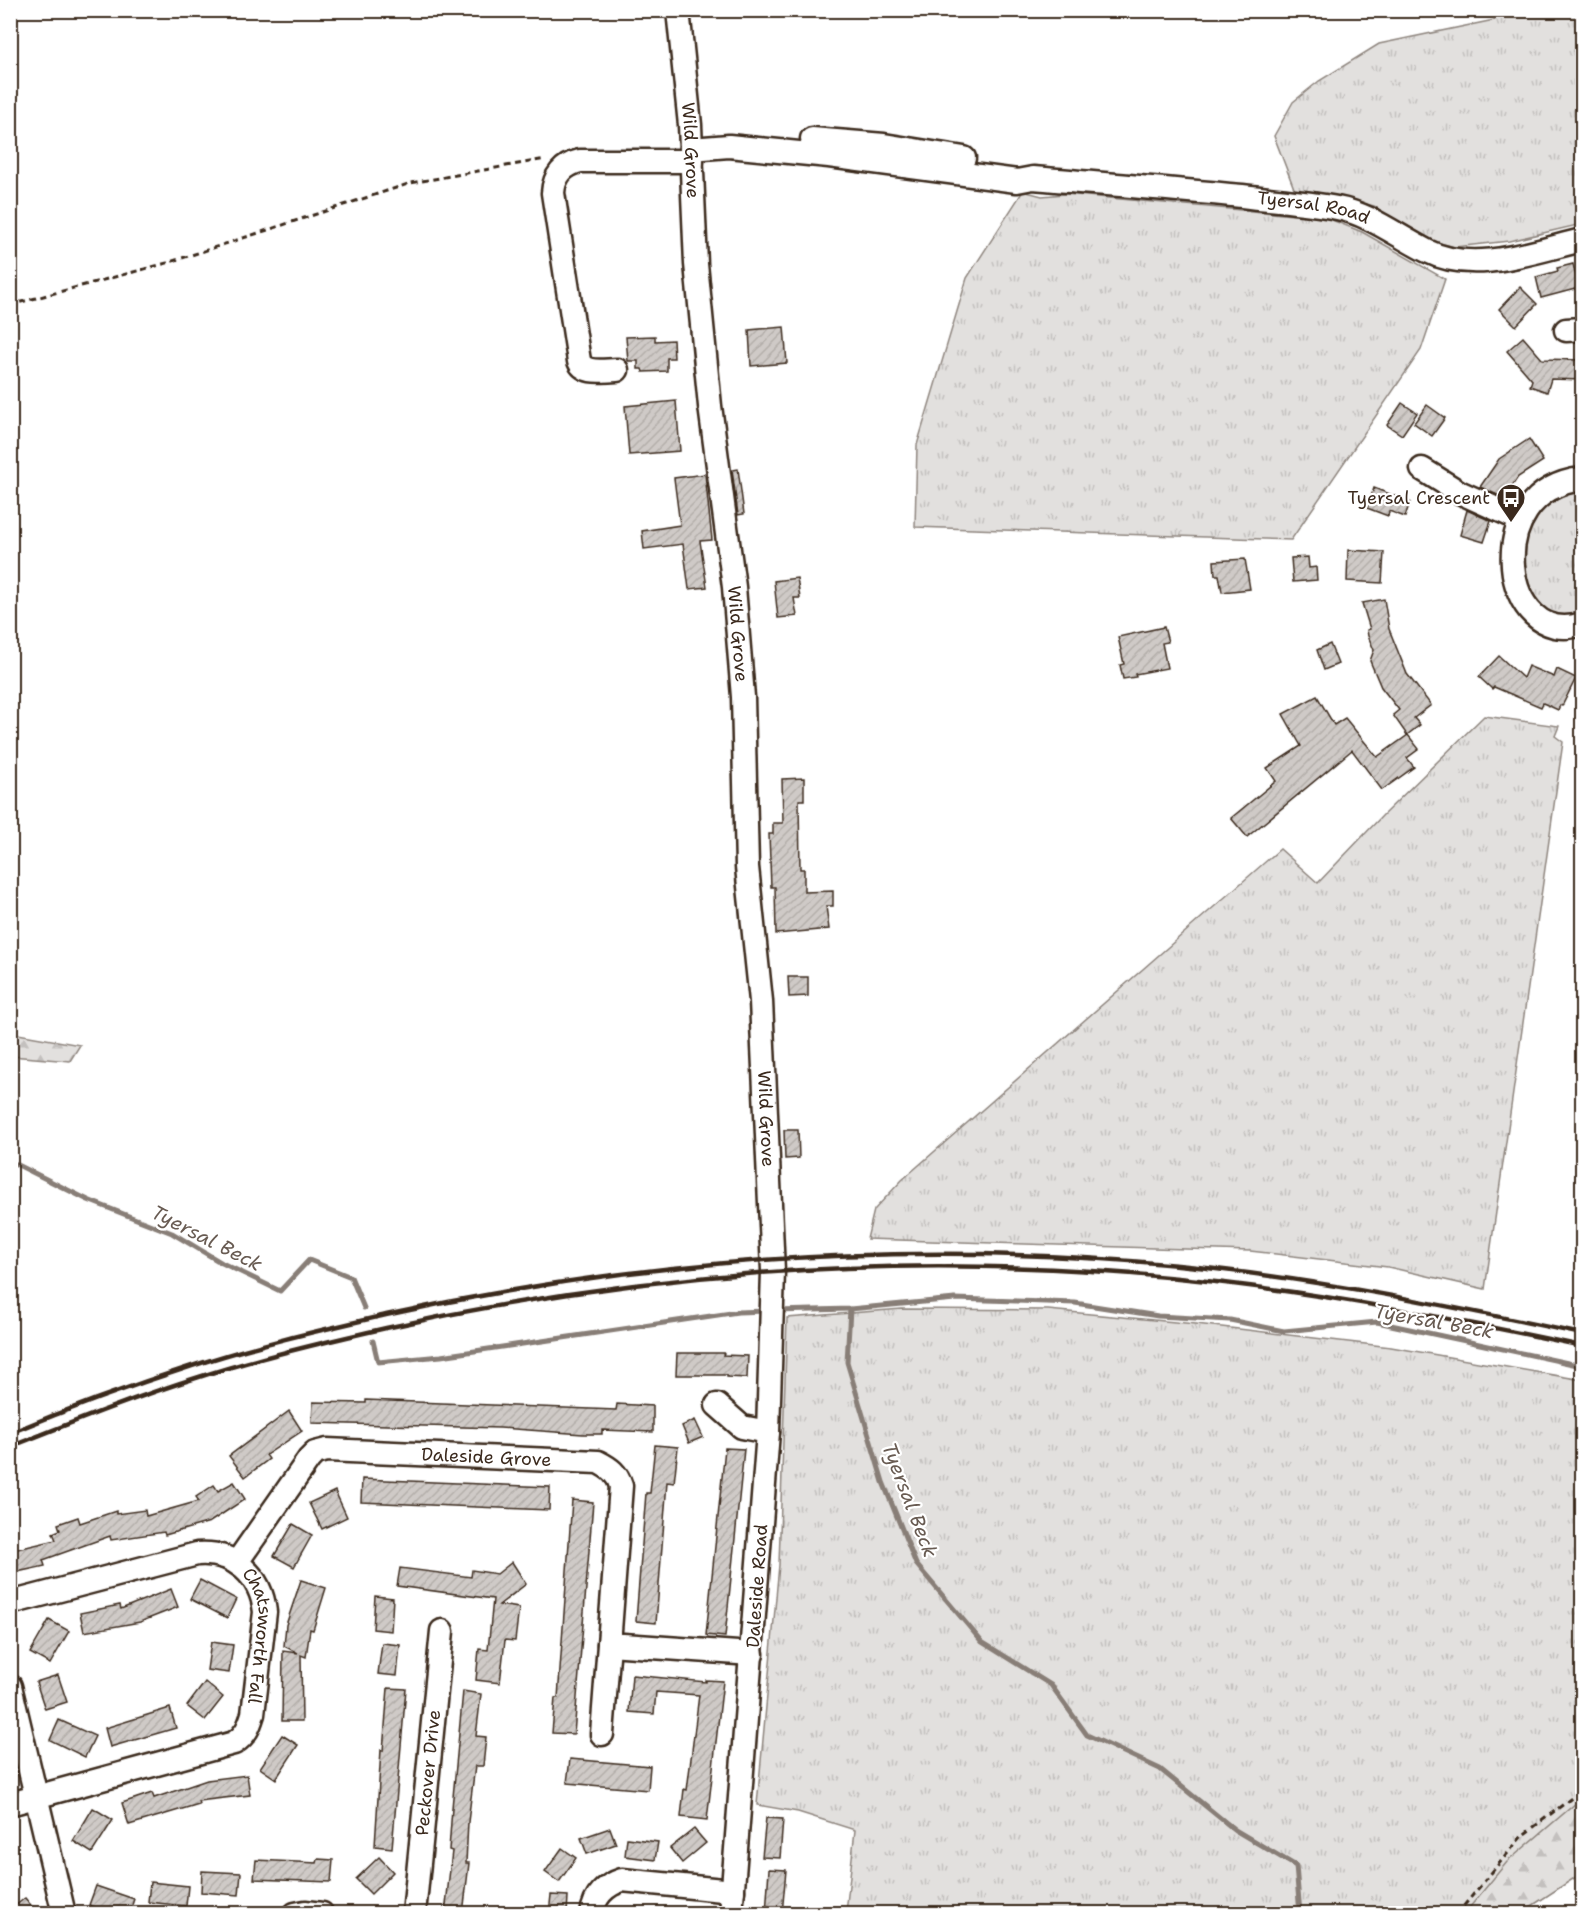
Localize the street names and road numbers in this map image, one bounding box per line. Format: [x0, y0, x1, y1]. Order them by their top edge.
street label: Wild Grove [676, 101, 705, 199]
street label: Tyersal Road [1256, 186, 1374, 230]
street label: Wild Grove [722, 585, 754, 683]
street label: Wild Grove [752, 1070, 780, 1167]
street label: Daleside Grove [421, 1442, 552, 1472]
street label: Daleside Road [741, 1523, 773, 1649]
street label: Chatsworth Fall [237, 1562, 277, 1706]
street label: Peckover Drive [410, 1708, 446, 1837]

